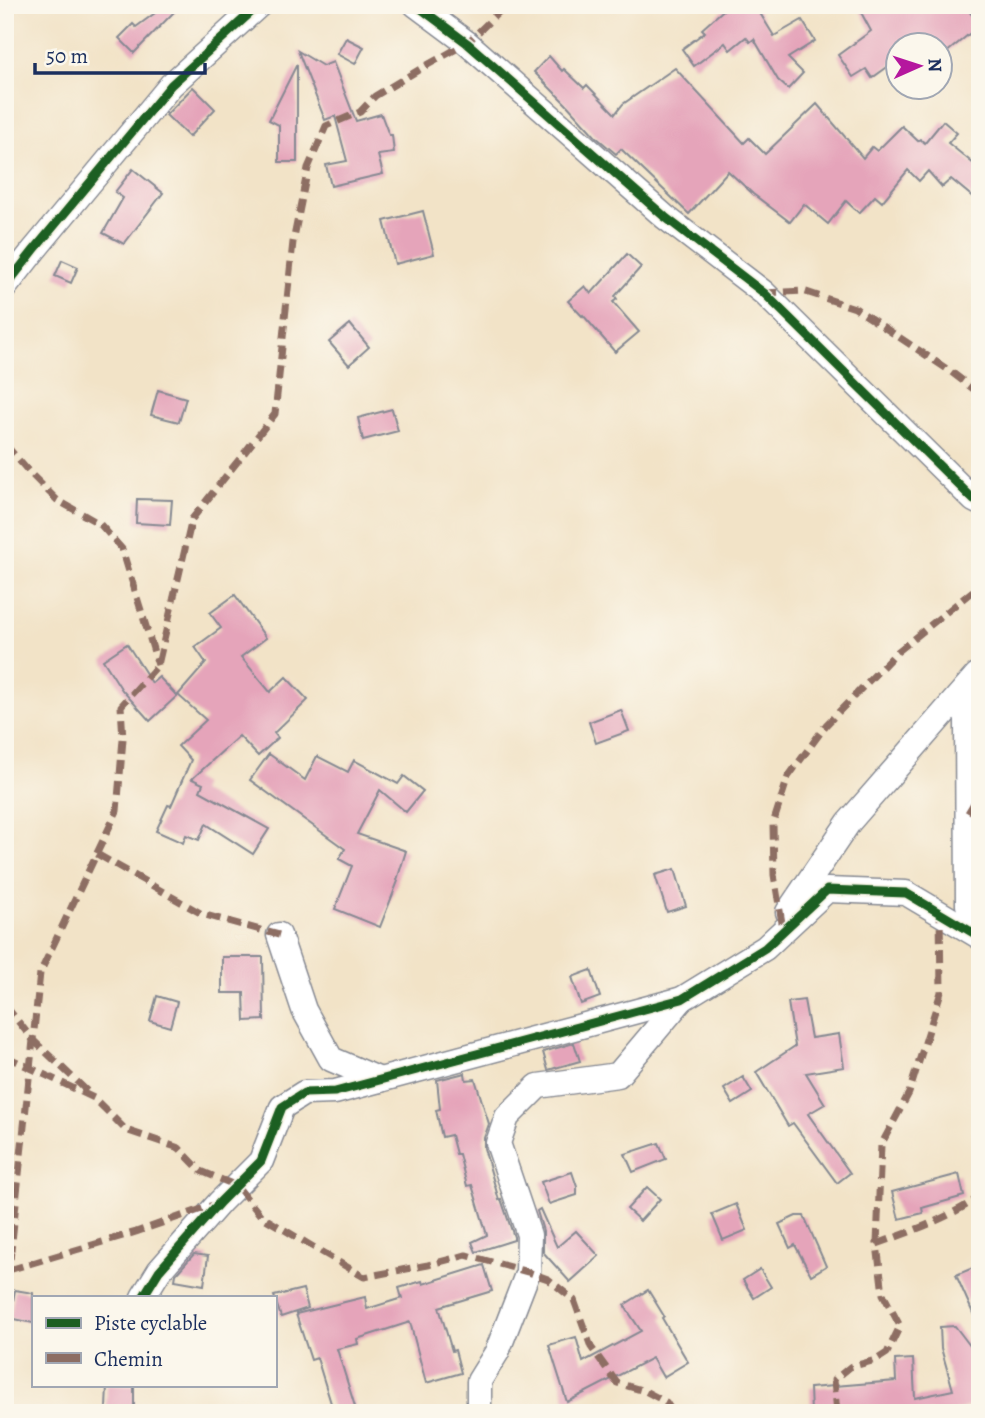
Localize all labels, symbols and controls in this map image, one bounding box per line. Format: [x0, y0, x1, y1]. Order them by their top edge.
scale bar [35, 32, 205, 76]
north arrow [884, 32, 954, 102]
text: 50 m [46, 42, 88, 70]
text: N [922, 58, 948, 73]
legend [32, 1296, 276, 1386]
text: Piste cyclable [94, 1309, 207, 1337]
text: Chemin [94, 1345, 163, 1373]

